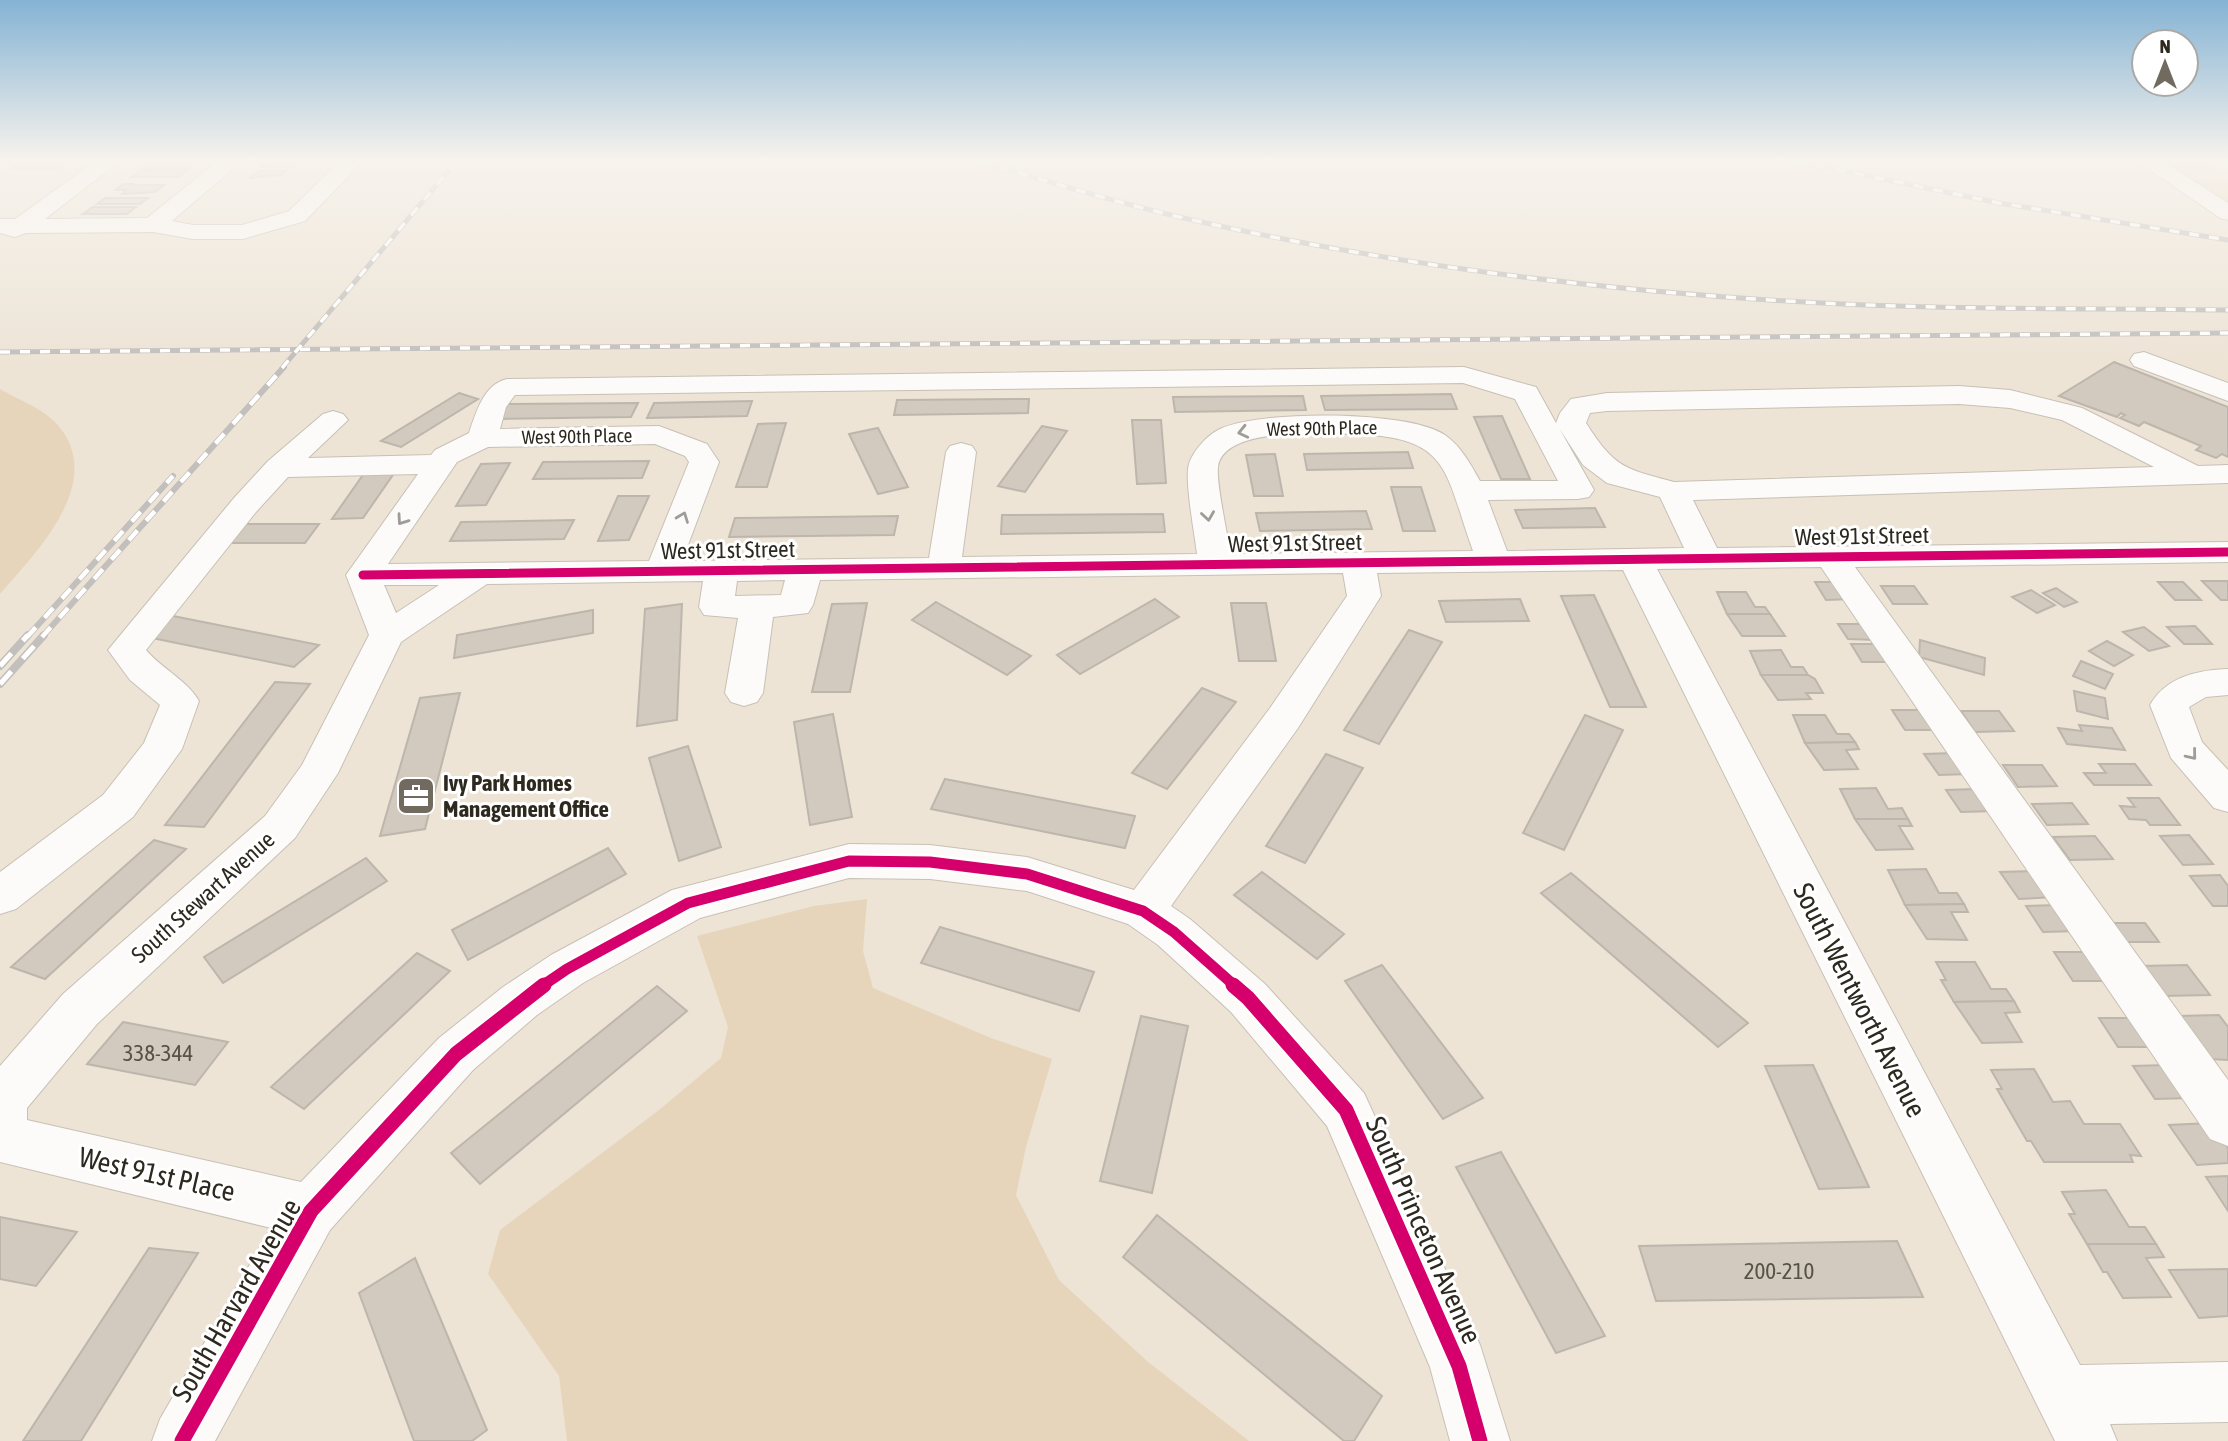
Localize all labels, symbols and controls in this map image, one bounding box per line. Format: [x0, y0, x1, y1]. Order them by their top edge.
north arrow [2130, 28, 2200, 98]
text: N [2159, 35, 2171, 57]
street label: West 90th Place [1267, 416, 1377, 440]
street label: West 90th Place [522, 424, 632, 448]
one-way arrow [1237, 424, 1249, 438]
one-way arrow [1201, 510, 1216, 522]
one-way arrow [674, 511, 688, 523]
one-way arrow [398, 512, 410, 525]
street label: West 91st Street [1795, 522, 1929, 550]
street label: West 91st Street [1228, 529, 1362, 557]
street label: West 91st Street [661, 536, 795, 564]
one-way arrow [2184, 747, 2196, 760]
place label: Ivy Park Homes Management Office [443, 770, 609, 822]
office icon: Ivy Park Homes Management Office [395, 775, 437, 817]
street label: South Stewart Avenue [126, 826, 280, 968]
street label: South Wentworth Avenue [1787, 878, 1933, 1122]
house number: 338-344 [123, 1040, 193, 1066]
street label: South Princeton Avenue [1360, 1112, 1488, 1348]
street label: West 91st Place [76, 1140, 238, 1208]
street label: South Harvard Avenue [165, 1193, 307, 1407]
house number: 200-210 [1744, 1258, 1814, 1284]

